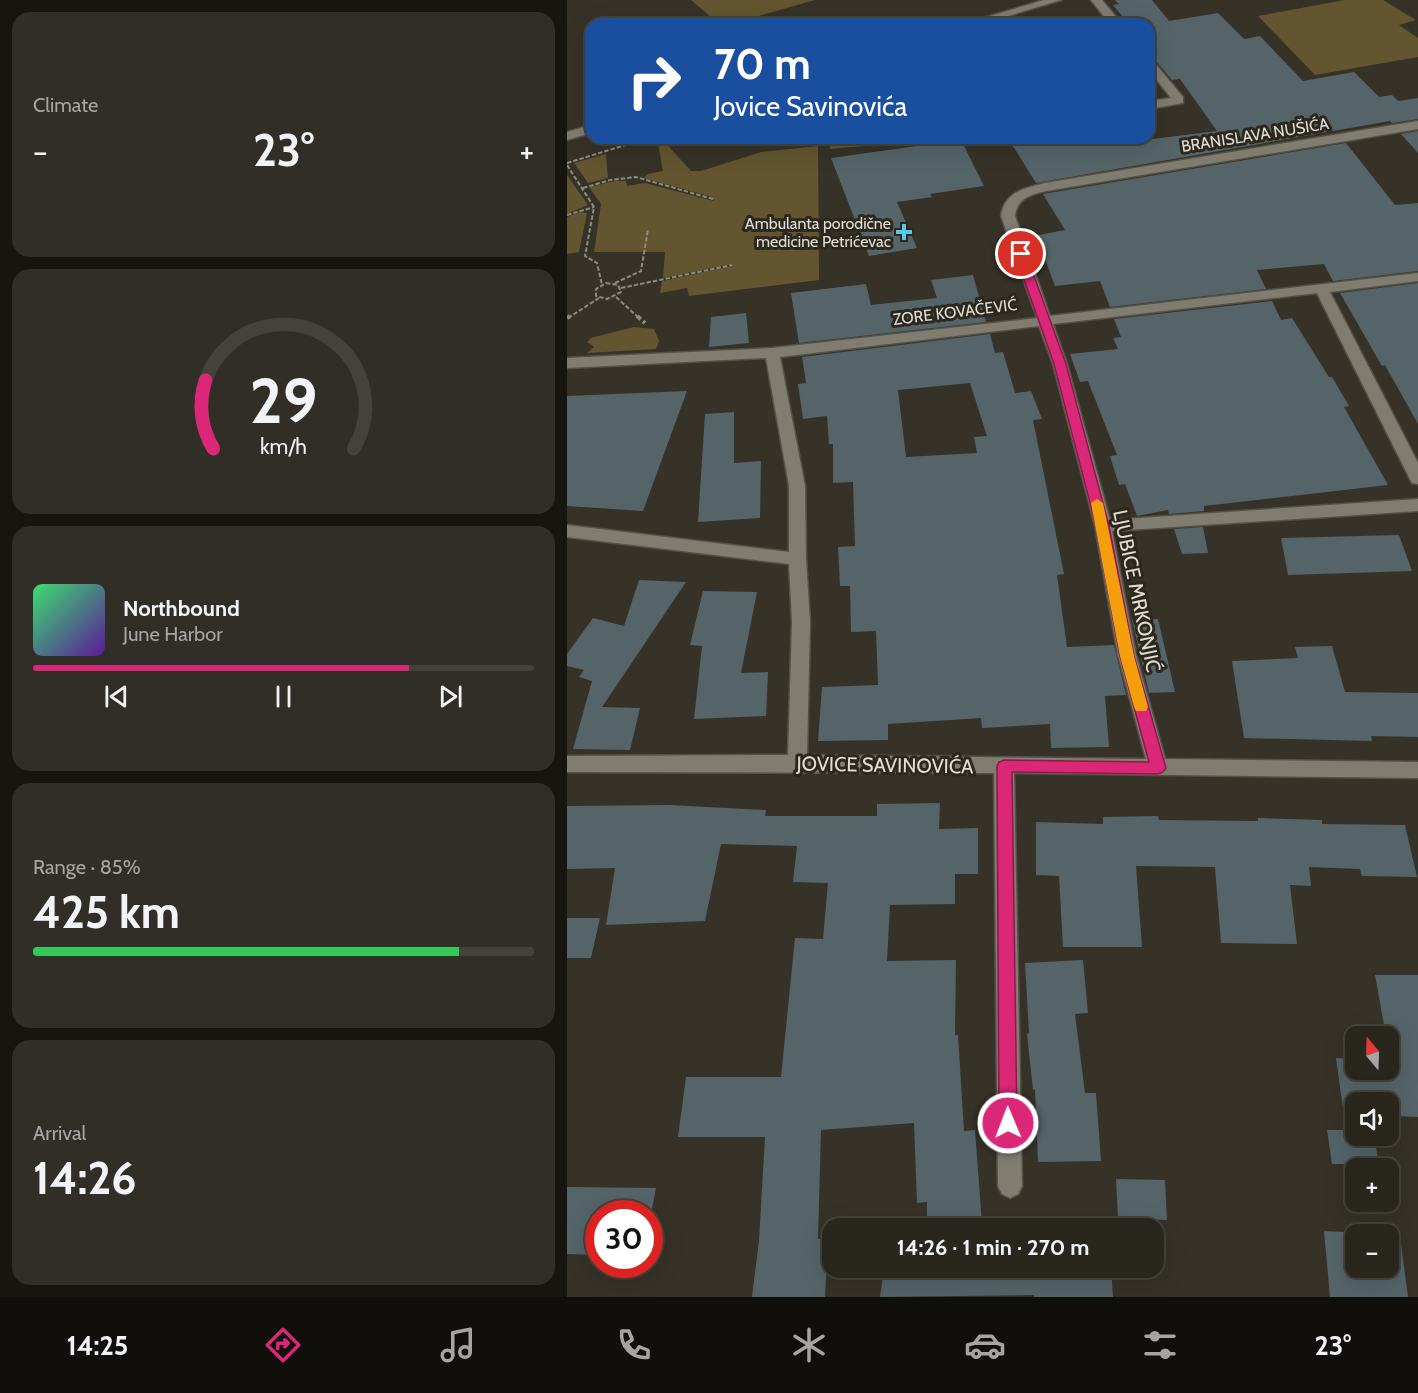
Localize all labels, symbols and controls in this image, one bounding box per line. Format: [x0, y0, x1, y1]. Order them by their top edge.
text: 70 m [714, 38, 811, 90]
icon: right [615, 42, 693, 120]
text: Jovice Savinovića [714, 90, 907, 123]
text: Climate [33, 93, 98, 117]
street label: BRANISLAVA NUŠIĆA [1180, 114, 1330, 156]
text: 23° [253, 123, 314, 177]
text: − [33, 131, 48, 171]
text: + [519, 131, 534, 171]
place label: Ambulanta porodične medicine Petrićevac [745, 214, 891, 251]
marker: Ambulanta porodične medicine Petrićevac [895, 223, 913, 241]
pin [995, 228, 1046, 279]
icon: arrive [1004, 237, 1037, 270]
street label: ZORE KOVAČEVIĆ [892, 295, 1018, 329]
text: 29 [249, 363, 318, 439]
text: km/h [260, 433, 307, 459]
street label: LJUBICE MRKONJIĆ [1108, 508, 1166, 674]
text: Northbound [123, 595, 240, 622]
text: June Harbor [123, 622, 223, 646]
icon: previous [100, 680, 133, 713]
icon: pause [267, 680, 300, 713]
icon: next [434, 680, 467, 713]
street label: JOVICE SAVINOVIĆA [795, 751, 974, 779]
text: Range · 85% [33, 855, 141, 879]
text: 425 km [33, 885, 180, 939]
north arrow [1345, 1026, 1399, 1080]
map controls [1345, 1026, 1399, 1278]
position arrow [976, 1091, 1040, 1155]
button: sound [1345, 1092, 1399, 1146]
text: Arrival [33, 1121, 86, 1145]
text: 14:26 [33, 1151, 137, 1205]
button: + [1345, 1158, 1399, 1212]
speed limit sign: 30 [585, 1200, 663, 1278]
button: − [1345, 1224, 1399, 1278]
text: 14:26 · 1 min · 270 m [897, 1234, 1089, 1261]
icon: directions [262, 1324, 304, 1366]
icon: music [437, 1324, 479, 1366]
icon: phone [613, 1324, 655, 1366]
icon: climate [788, 1324, 830, 1366]
icon: car [964, 1324, 1006, 1366]
icon: filters [1139, 1324, 1181, 1366]
text: 14:25 [67, 1329, 128, 1362]
text: 23° [1315, 1329, 1351, 1362]

